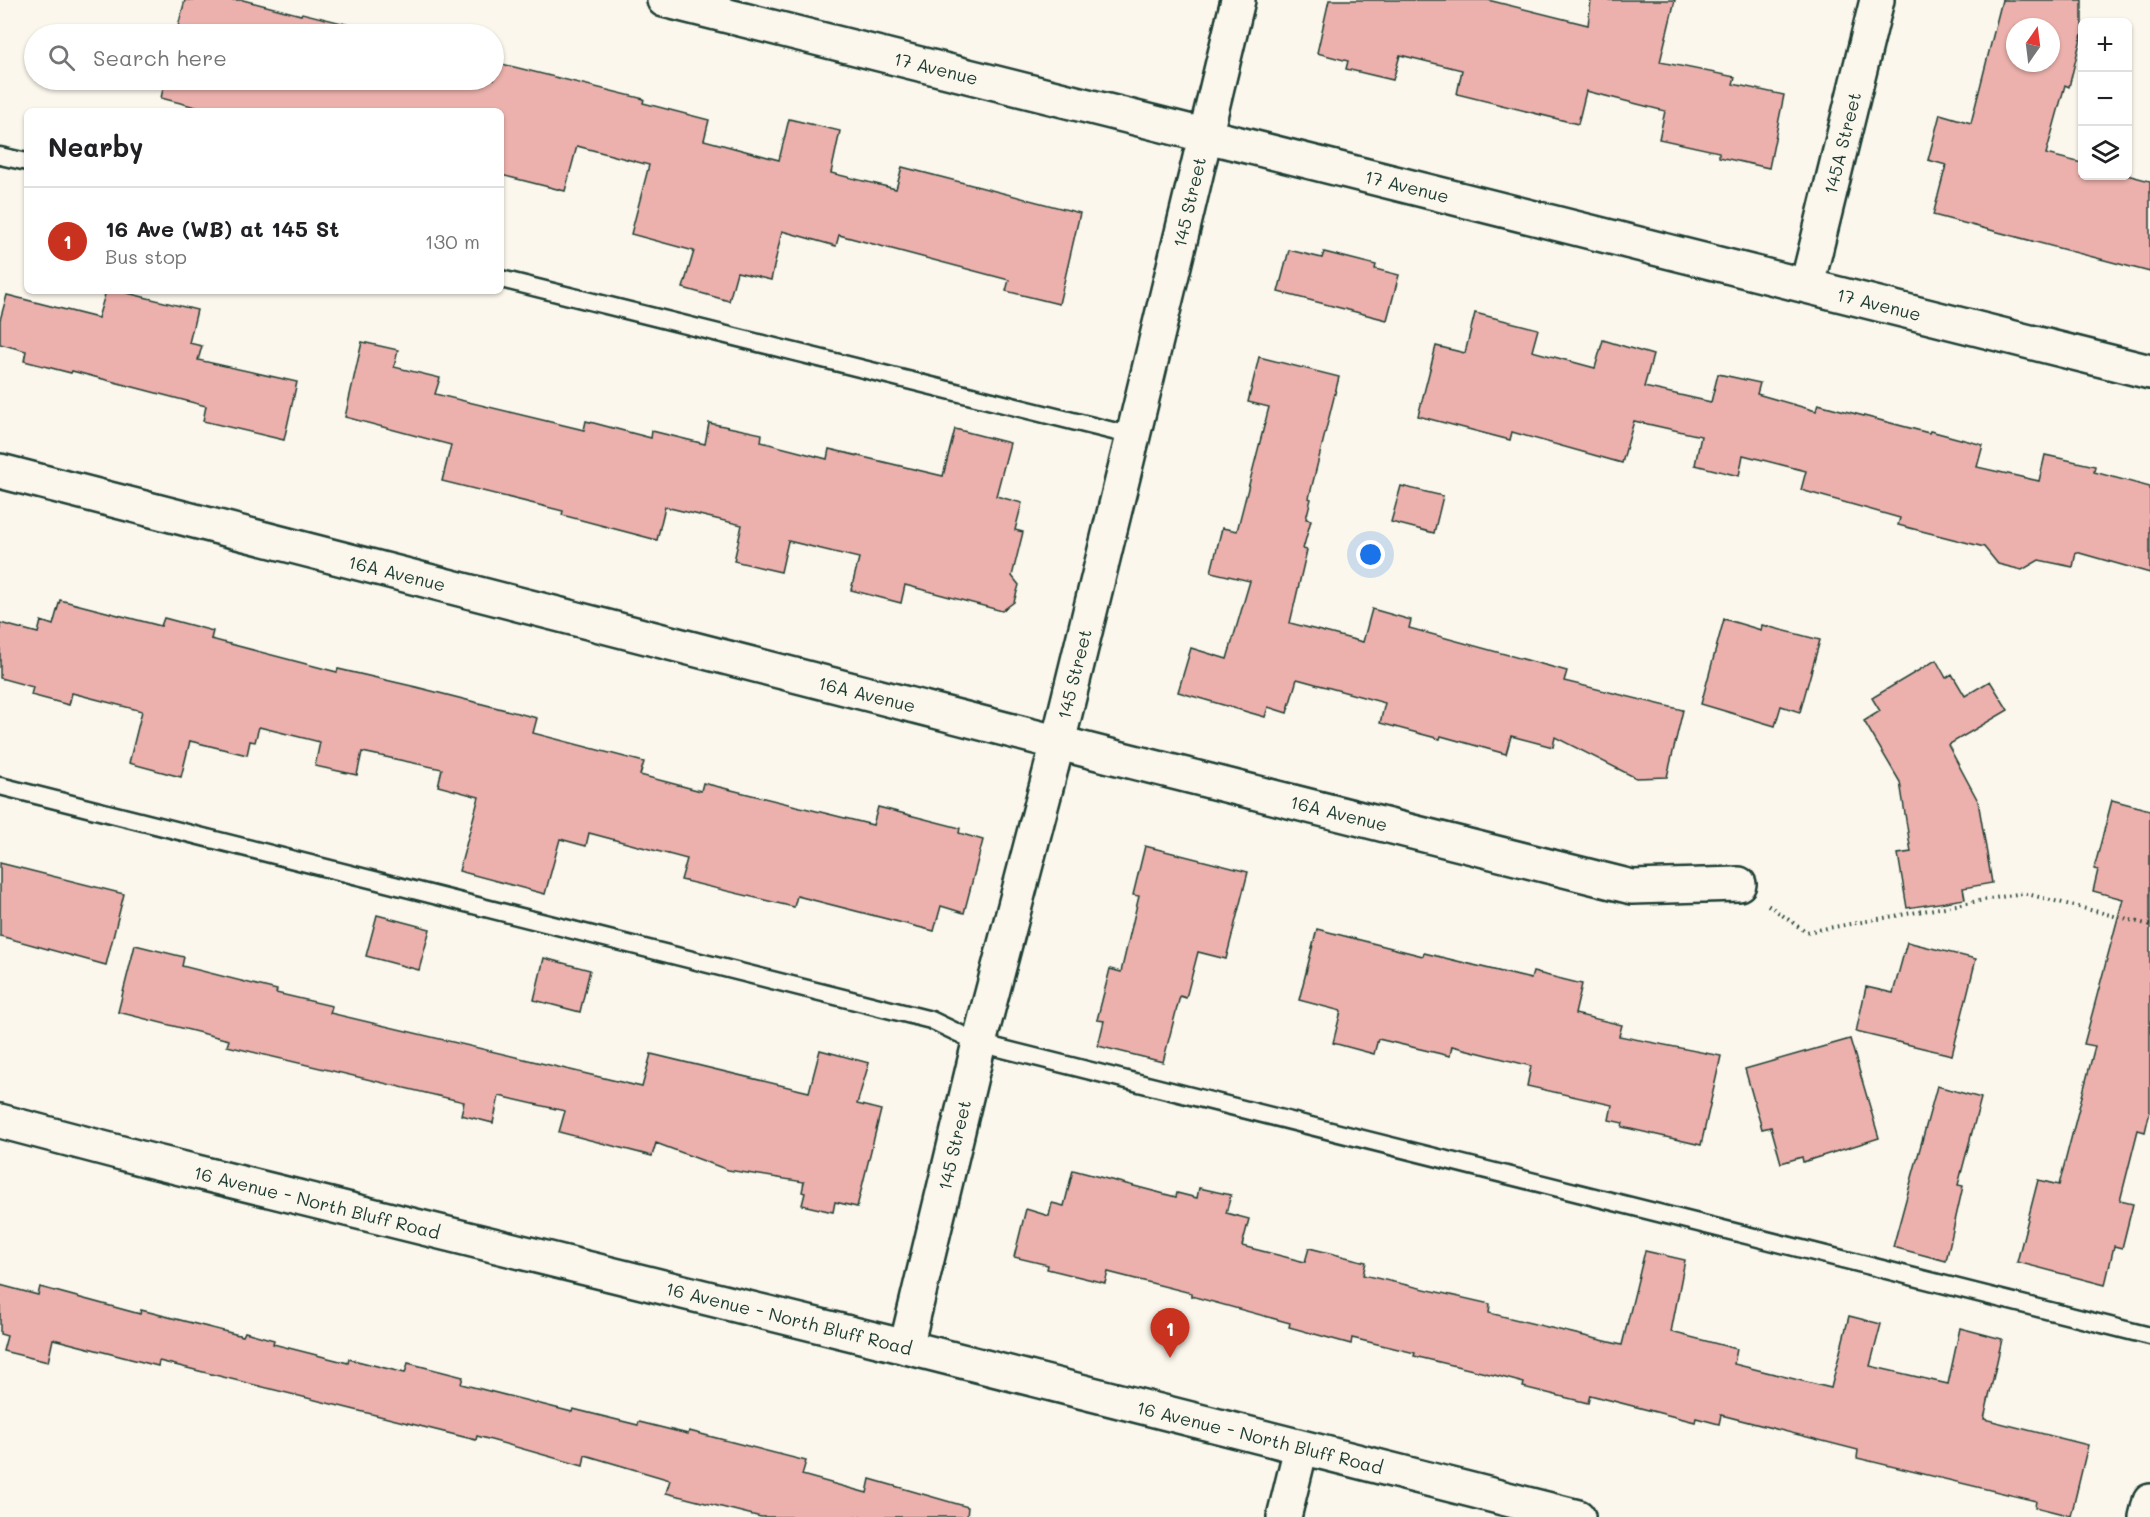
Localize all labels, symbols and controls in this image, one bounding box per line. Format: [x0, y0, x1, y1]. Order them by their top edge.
north arrow [2006, 18, 2060, 72]
map controls [2078, 18, 2132, 180]
button: + [2078, 18, 2132, 72]
search box [24, 24, 504, 90]
icon: search [45, 41, 78, 74]
text: Search here [93, 43, 227, 72]
street label: 17 Avenue [891, 46, 981, 90]
button: − [2078, 72, 2132, 126]
street label: 145A Street [1818, 89, 1866, 197]
button: layers [2078, 126, 2132, 180]
text: Nearby [48, 130, 143, 164]
street label: 145 Street [1167, 154, 1211, 250]
street label: 17 Avenue [1362, 164, 1452, 208]
text: 16 Ave (WB) at 145 St [105, 214, 339, 243]
text: 1 [63, 228, 72, 254]
text: 130 m [425, 228, 480, 254]
text: Bus stop [105, 243, 187, 269]
street label: 17 Avenue [1834, 282, 1924, 326]
your location [1356, 540, 1385, 569]
street label: 16A Avenue [346, 549, 448, 597]
street label: 145 Street [1051, 626, 1097, 722]
street label: 16A Avenue [816, 670, 918, 718]
street label: 16A Avenue [1288, 789, 1390, 837]
street label: 145 Street [932, 1097, 976, 1193]
street label: 16 Avenue - North Bluff Road [191, 1160, 443, 1244]
street label: 16 Avenue - North Bluff Road [663, 1276, 915, 1360]
pin: 1 [1150, 1308, 1190, 1358]
street label: 16 Avenue - North Bluff Road [1134, 1395, 1386, 1479]

